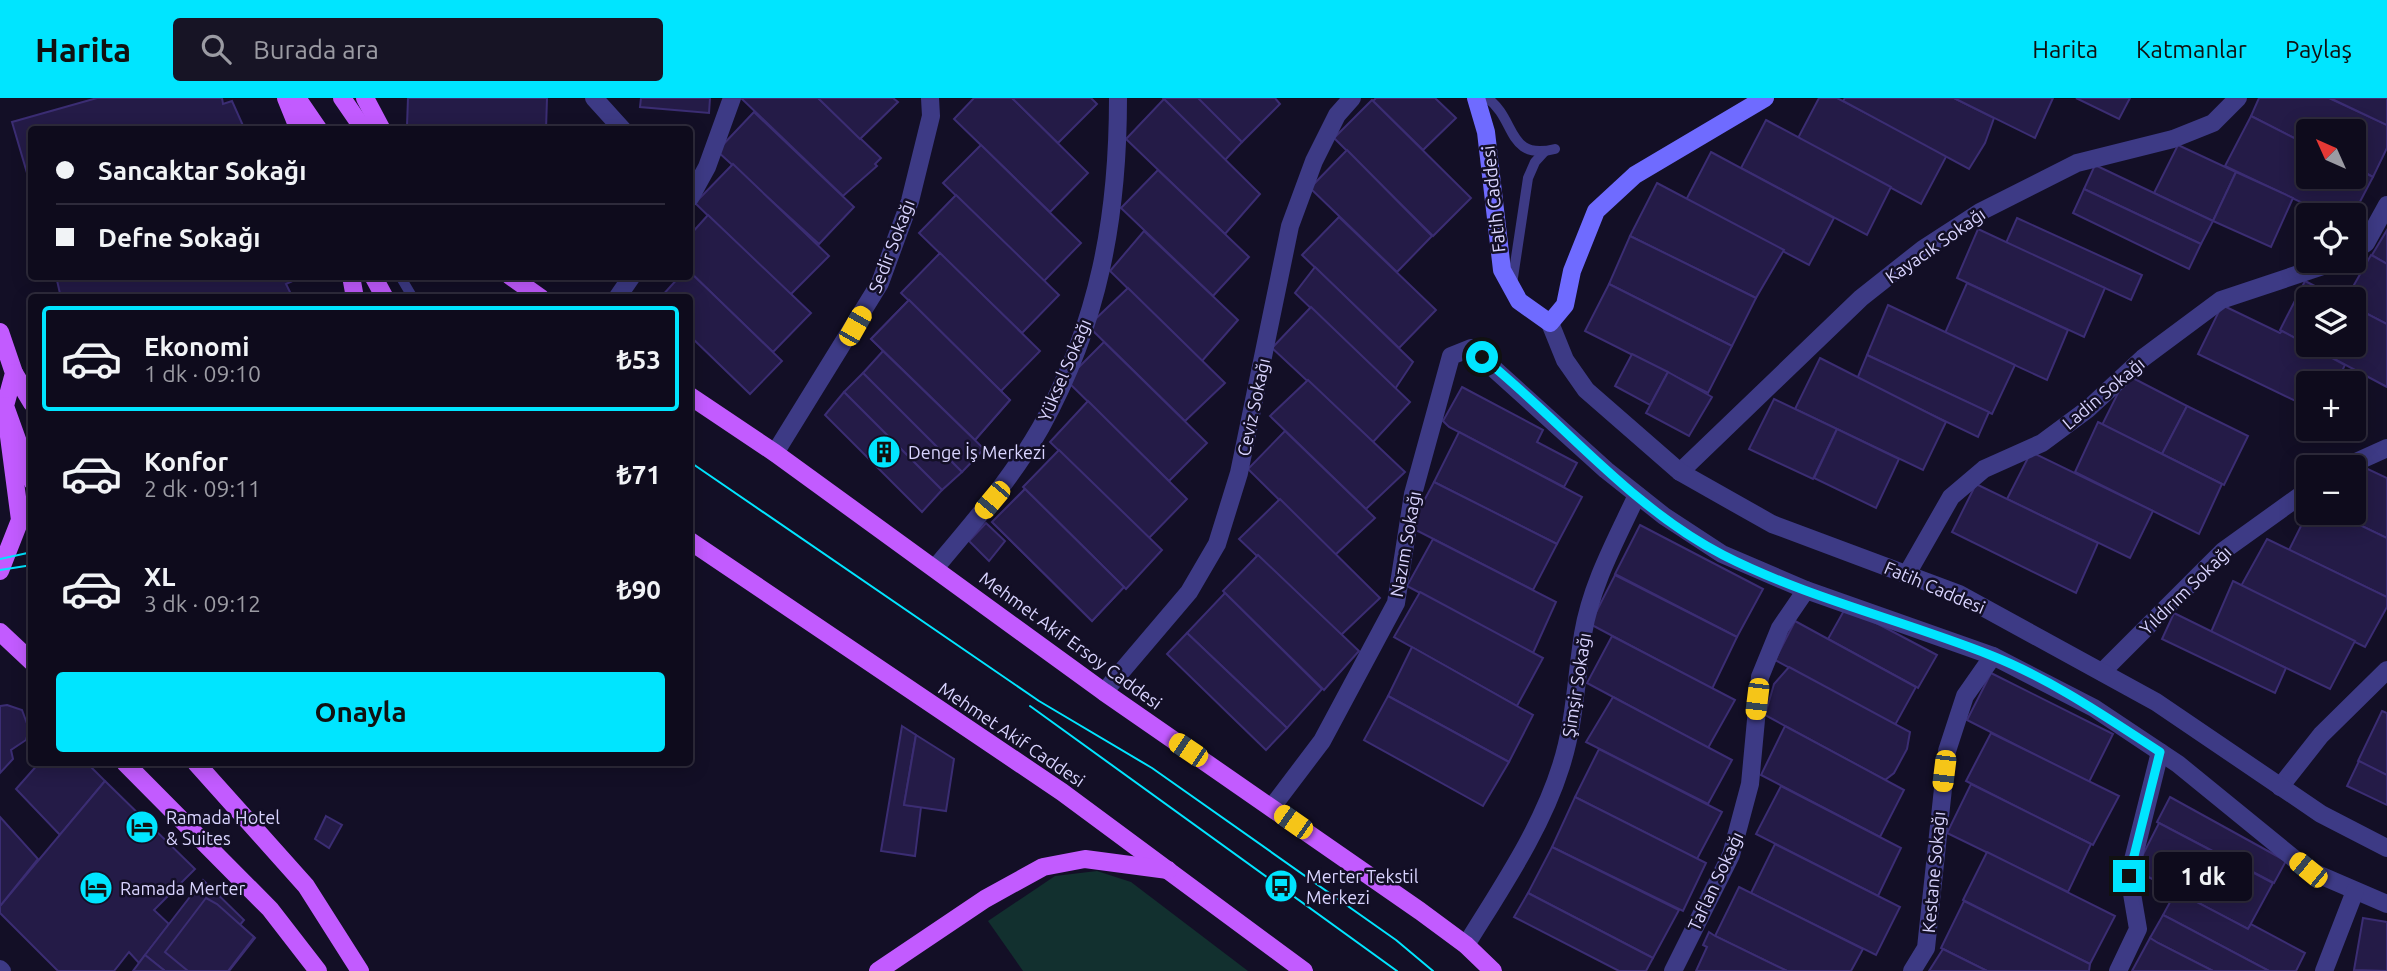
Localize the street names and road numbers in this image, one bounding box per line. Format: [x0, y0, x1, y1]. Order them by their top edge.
street label: Fatih Caddesi [1477, 145, 1509, 253]
street label: Sedir Sokağı [864, 197, 918, 295]
street label: Kayacık Sokağı [1881, 203, 1989, 287]
street label: Yüksel Sokağı [1034, 316, 1094, 424]
street label: Ladin Sokağı [2058, 353, 2148, 433]
street label: Ceviz Sokağı [1233, 356, 1273, 458]
street label: Nazım Sokağı [1386, 489, 1424, 599]
street label: Yıldırım Sokağı [2135, 541, 2235, 639]
street label: Fatih Caddesi [1882, 557, 1988, 617]
street label: Mehmet Akif Ersoy Caddesi [976, 567, 1166, 713]
street label: Şimşir Sokağı [1558, 631, 1594, 739]
street label: Mehmet Akif Caddesi [935, 678, 1089, 790]
street label: Kestane Sokağı [1918, 810, 1948, 934]
street label: Taflan Sokağı [1683, 828, 1747, 934]

